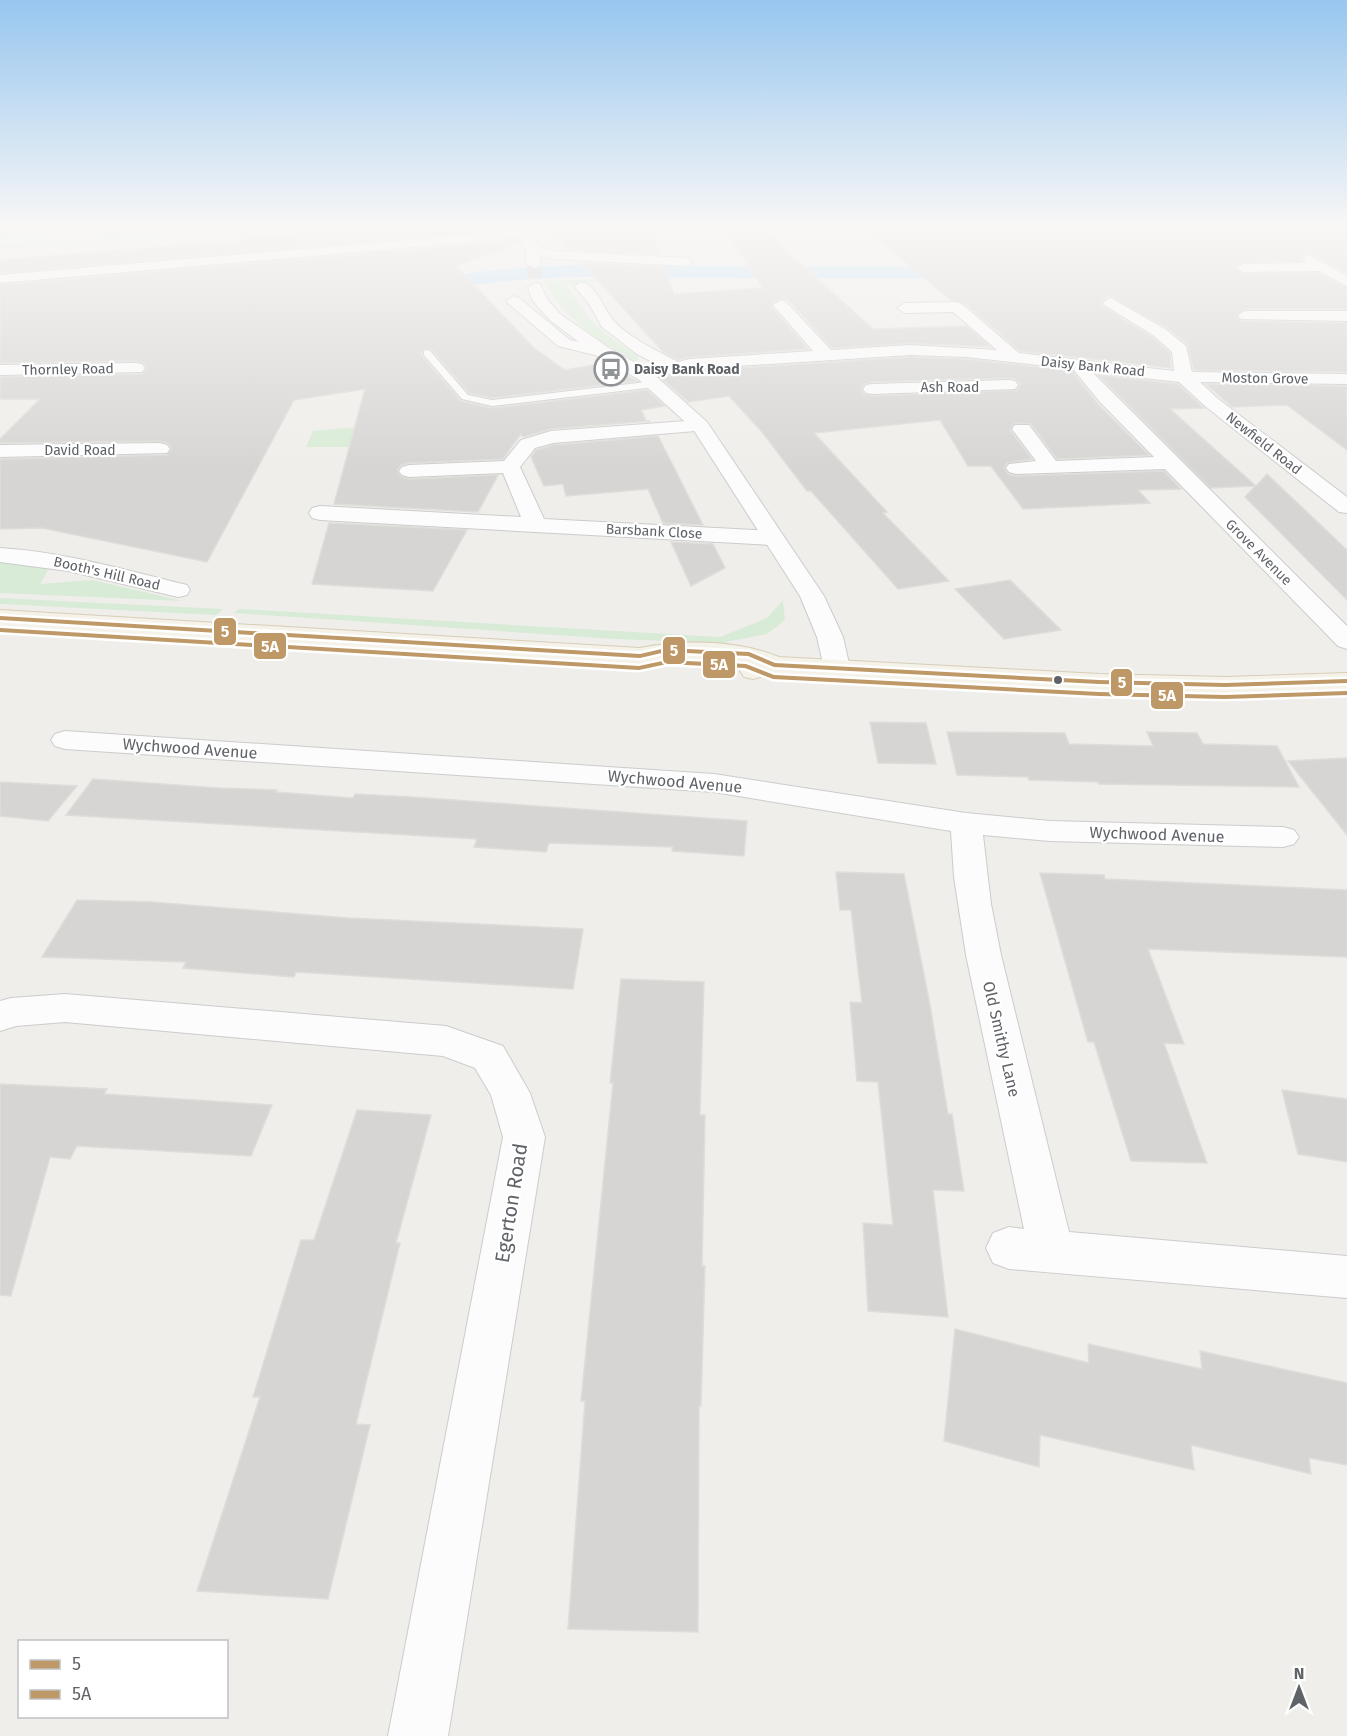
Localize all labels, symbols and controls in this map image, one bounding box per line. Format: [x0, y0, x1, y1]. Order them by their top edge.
bus stop icon: Daisy Bank Road [593, 351, 629, 387]
street label: Daisy Bank Road [1040, 353, 1146, 380]
street label: Thornley Road [22, 360, 114, 379]
place label: Daisy Bank Road [634, 361, 740, 378]
street label: Moston Grove [1221, 369, 1309, 388]
street label: Ash Road [921, 379, 979, 396]
street label: Newfield Road [1222, 409, 1305, 478]
street label: David Road [44, 442, 116, 459]
street label: Grove Avenue [1222, 516, 1295, 589]
street label: Barsbank Close [605, 520, 703, 543]
street label: Booth's Hill Road [52, 553, 162, 594]
line badge: 5 [213, 617, 237, 646]
text: 5 [221, 622, 230, 641]
line badge: 5A [253, 632, 287, 660]
line badge: 5 [662, 636, 686, 665]
text: 5A [261, 637, 280, 656]
text: 5 [670, 641, 679, 660]
line badge: 5A [702, 650, 736, 679]
text: 5A [710, 655, 729, 674]
line badge: 5 [1110, 668, 1133, 697]
text: 5 [1118, 673, 1127, 692]
unlabelled marker [1052, 674, 1064, 686]
line badge: 5A [1150, 681, 1184, 710]
text: 5A [1158, 686, 1177, 705]
street label: Wychwood Avenue [122, 734, 258, 763]
street label: Wychwood Avenue [607, 766, 743, 797]
street label: Wychwood Avenue [1089, 823, 1225, 846]
street label: Old Smithy Lane [979, 979, 1024, 1099]
street label: Egerton Road [490, 1141, 532, 1265]
legend [18, 1640, 228, 1718]
text: 5 [72, 1653, 81, 1675]
north arrow [1269, 1658, 1329, 1718]
text: N [1294, 1664, 1304, 1683]
text: 5A [72, 1683, 92, 1705]

